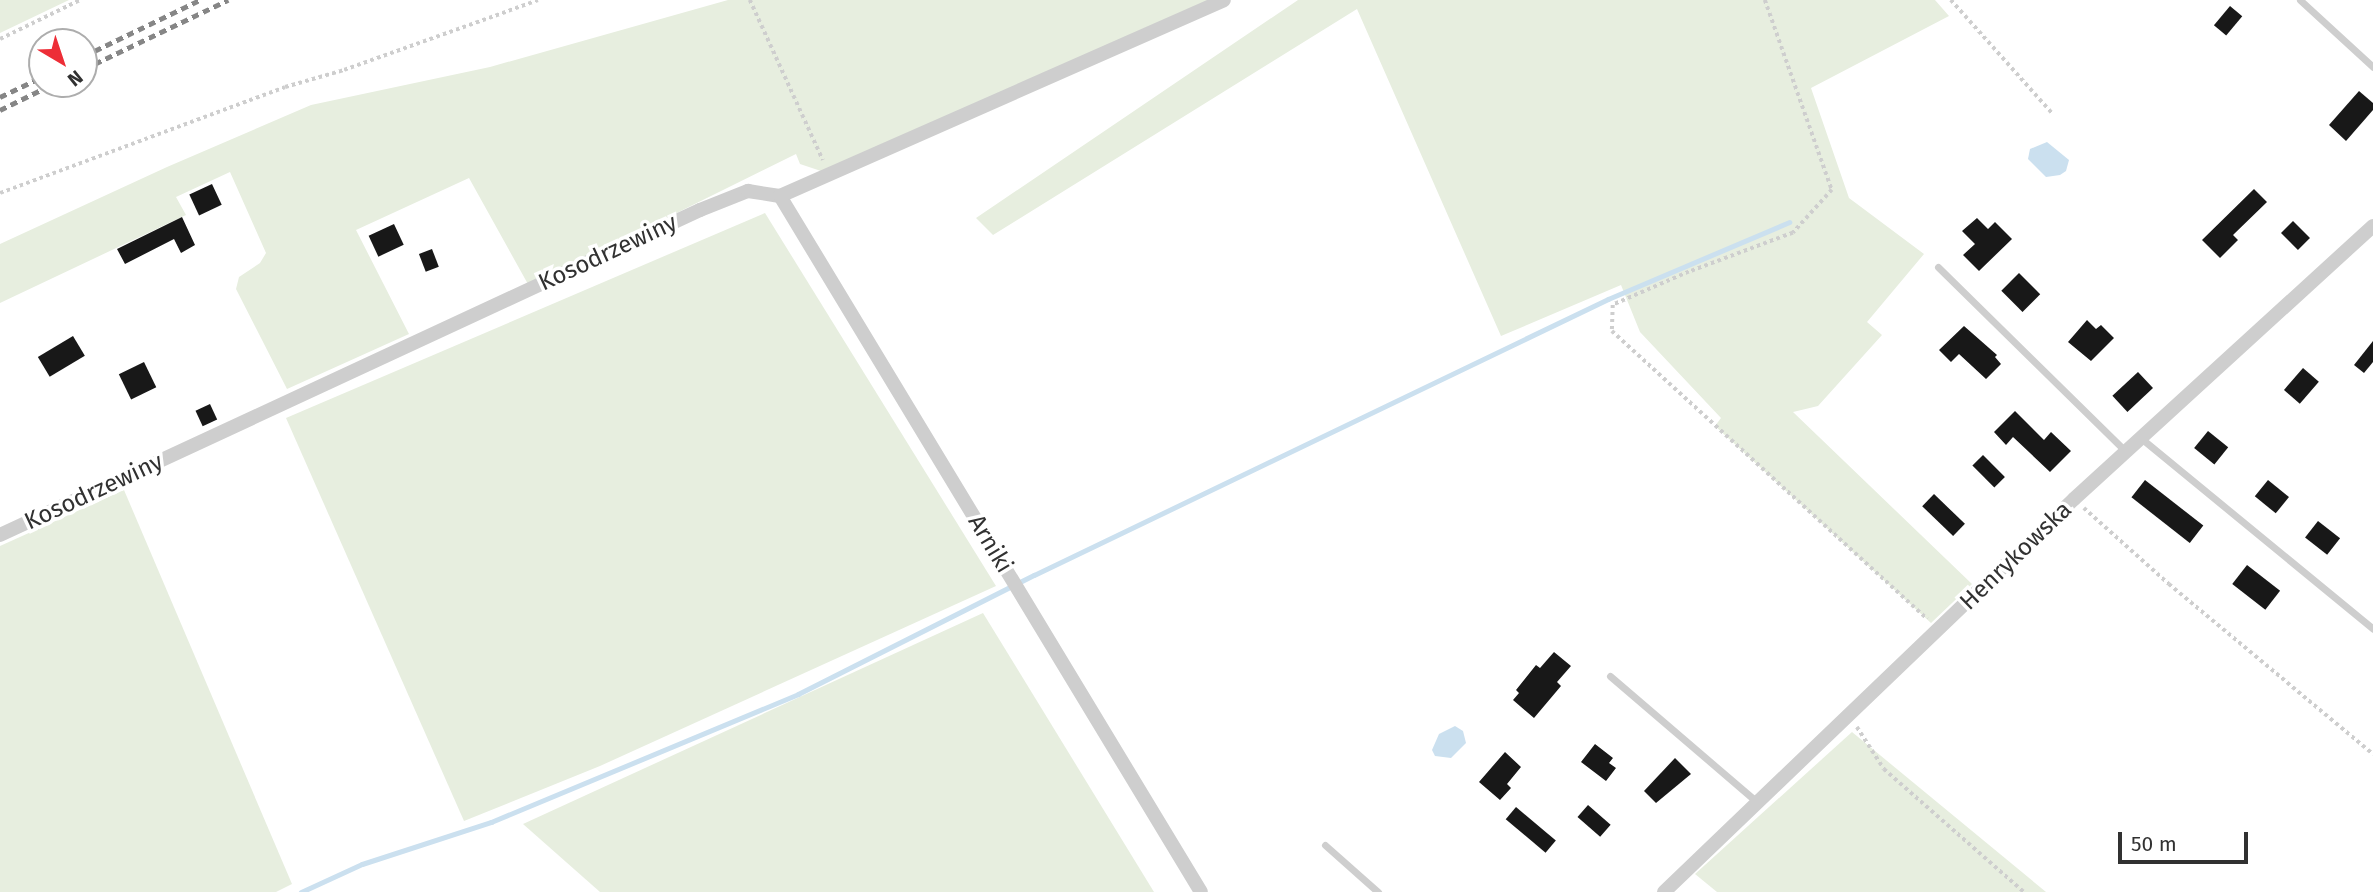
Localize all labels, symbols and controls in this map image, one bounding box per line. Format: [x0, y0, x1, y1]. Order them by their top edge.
north arrow [28, 28, 98, 98]
text: N [63, 65, 87, 91]
street label: Kosodrzewiny [534, 208, 682, 298]
street label: Kosodrzewiny [20, 447, 168, 537]
street label: Henrykowska [1954, 496, 2078, 616]
street label: Arniki [961, 510, 1019, 578]
scale bar [2121, 818, 2250, 862]
text: 50 m [2131, 831, 2177, 857]

